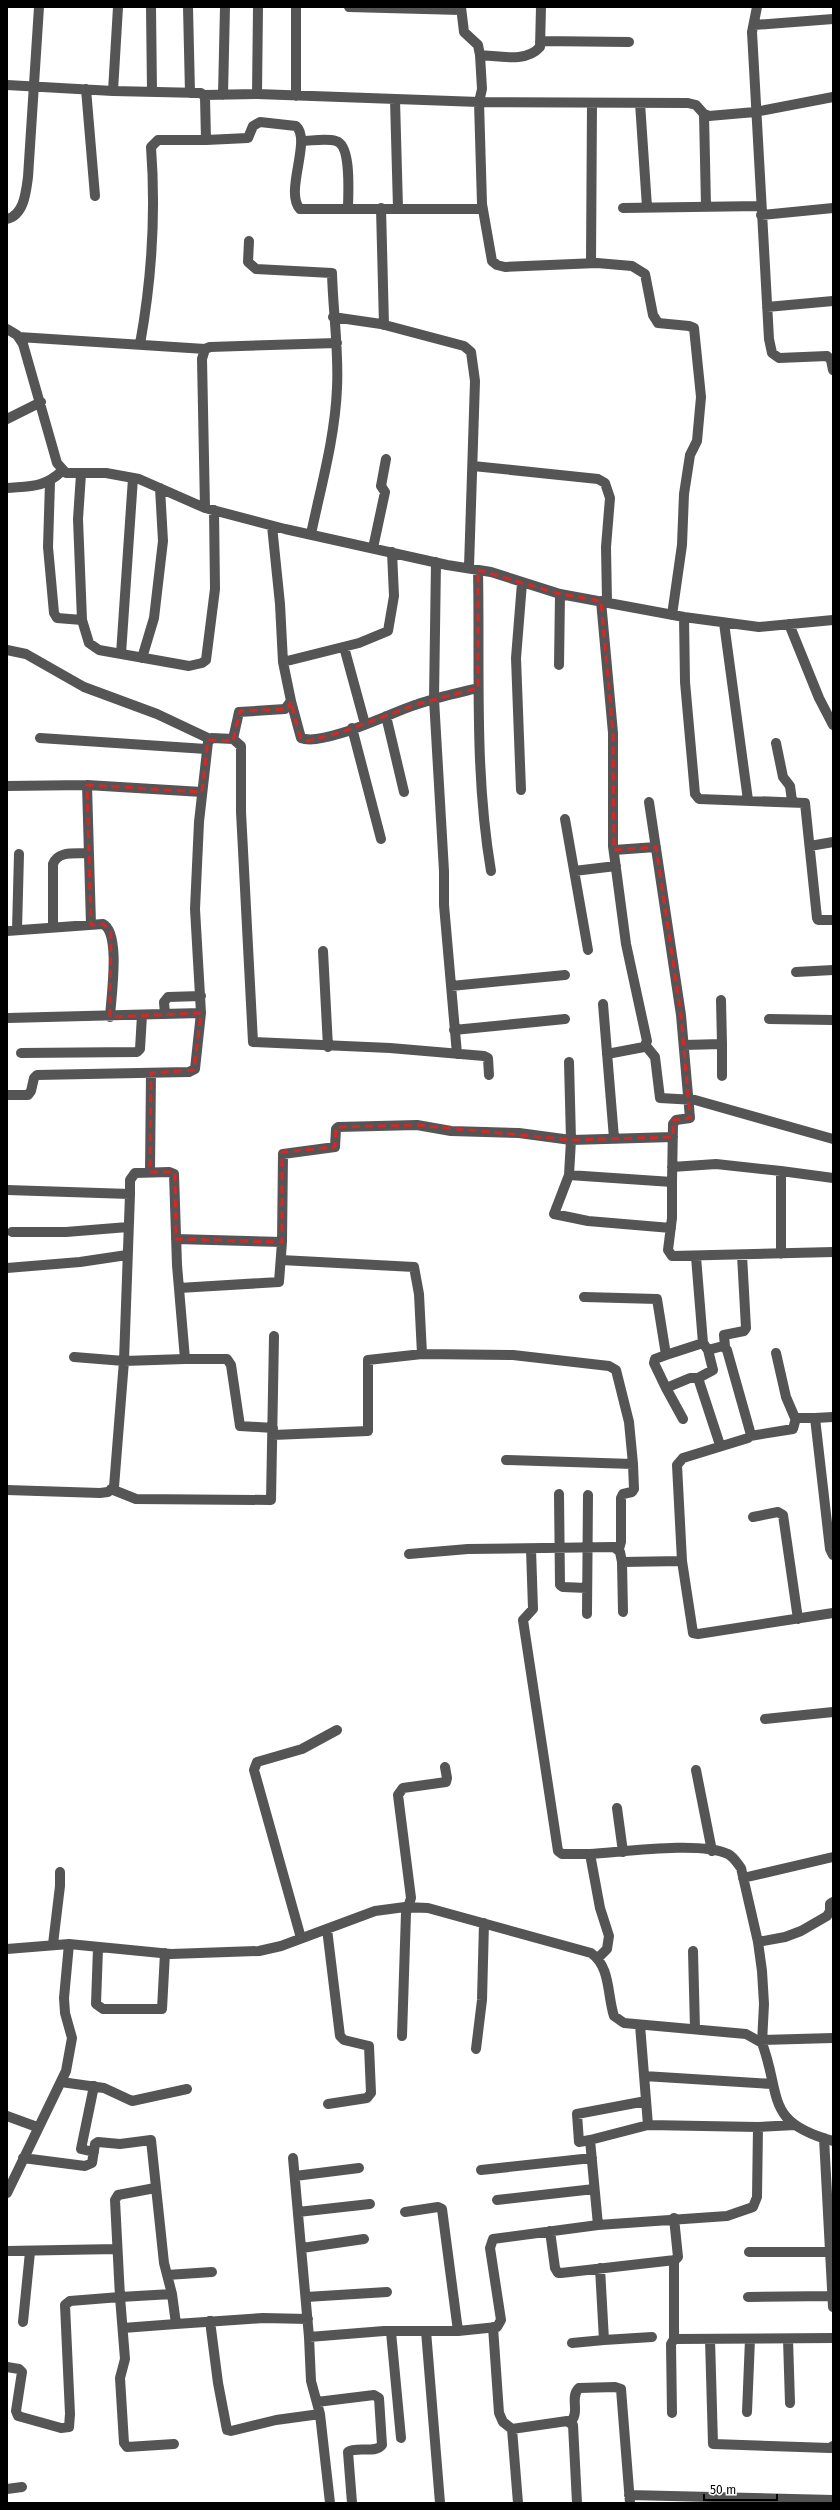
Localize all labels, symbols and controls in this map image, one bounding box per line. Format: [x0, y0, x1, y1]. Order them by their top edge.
scale bar [704, 2476, 777, 2502]
text: 50 m [710, 2483, 736, 2497]

